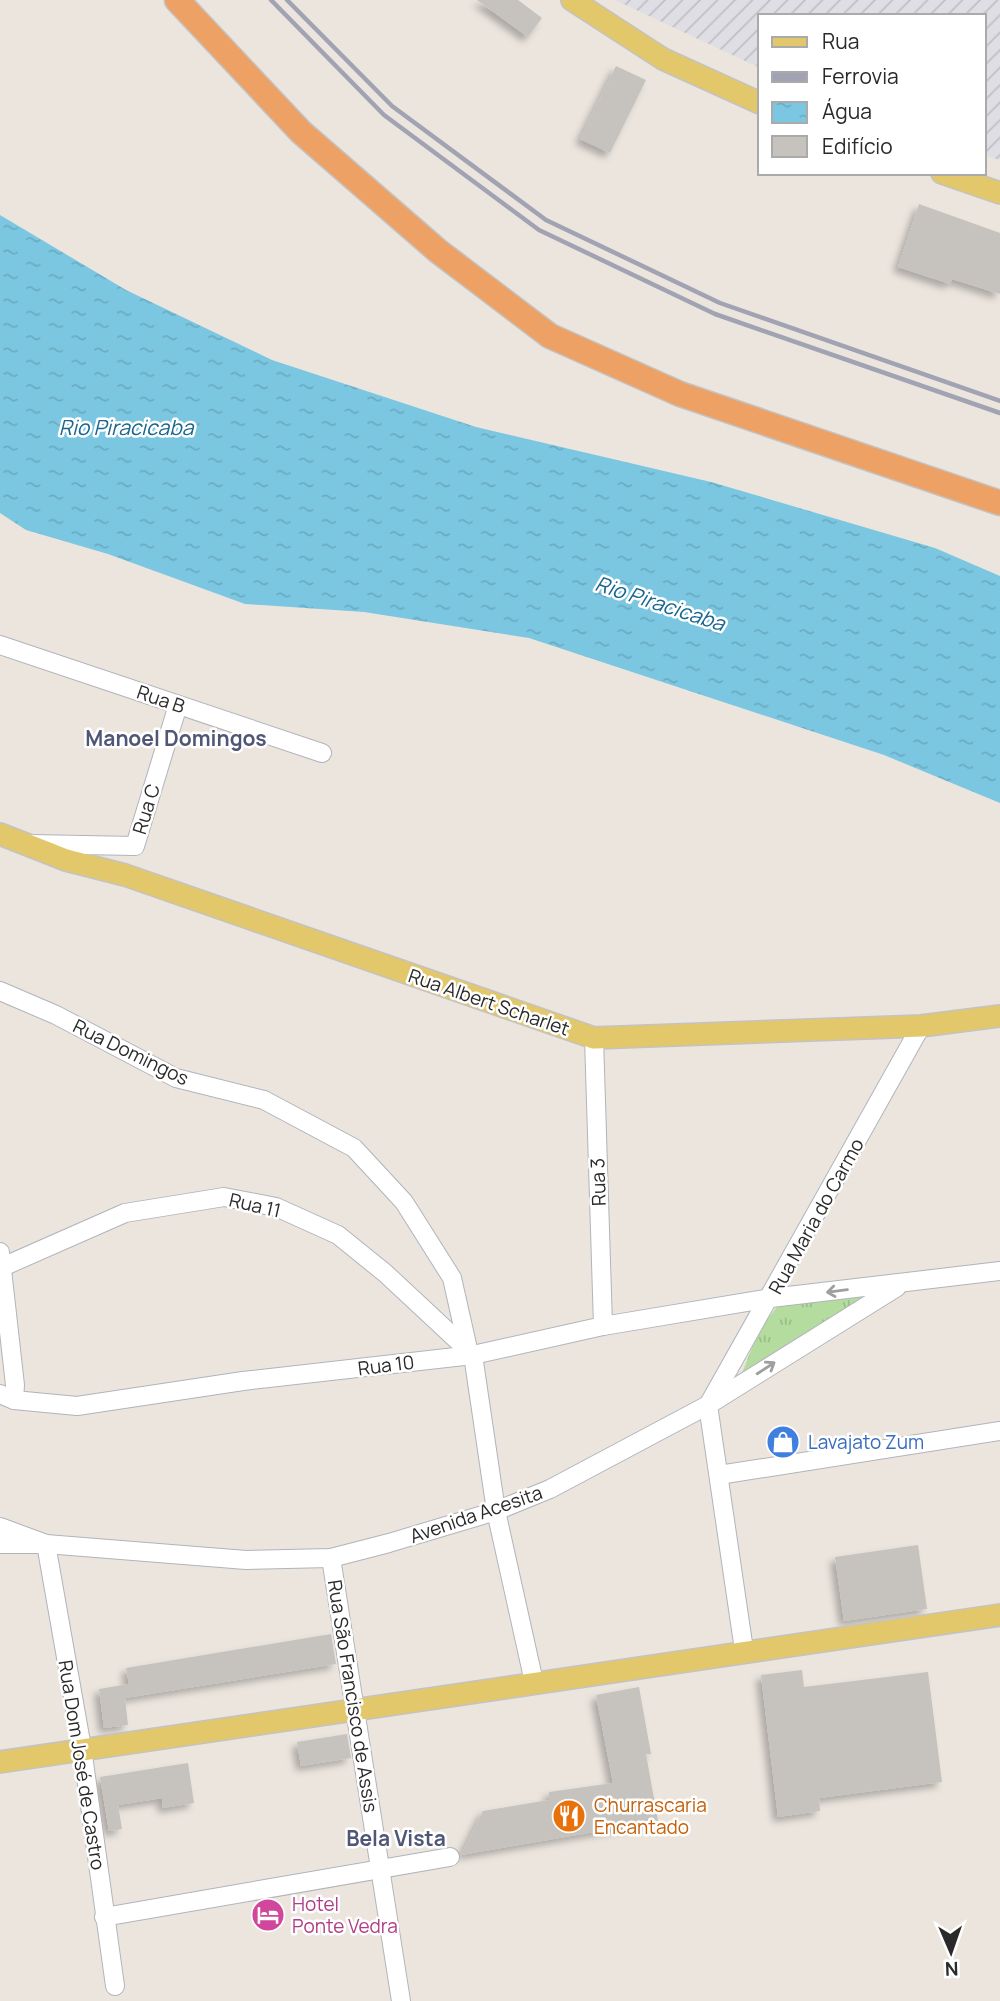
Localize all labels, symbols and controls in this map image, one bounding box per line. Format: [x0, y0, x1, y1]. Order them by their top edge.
legend [758, 14, 986, 175]
text: Rua [822, 27, 859, 55]
text: Ferrovia [822, 62, 899, 90]
text: Água [822, 97, 872, 125]
text: Edifício [822, 132, 893, 160]
water label: Rio Piracicaba [59, 413, 195, 441]
water label: Rio Piracicaba [592, 569, 730, 638]
street label: Rua B [133, 679, 189, 719]
district label: Manoel Domingos [85, 724, 267, 752]
street label: Rua C [126, 781, 166, 837]
street label: Rua Albert Scharlet [405, 962, 573, 1042]
street label: Rua Domingos [69, 1013, 193, 1091]
street label: Rua Maria do Carmo [762, 1133, 870, 1299]
street label: Rua 3 [584, 1157, 612, 1207]
street label: Rua 11 [227, 1186, 283, 1224]
one-way arrow [826, 1284, 849, 1297]
street label: Rua 10 [356, 1349, 416, 1381]
one-way arrow [755, 1361, 775, 1375]
shop icon: Lavajato Zum [764, 1423, 802, 1461]
place label: Lavajato Zum [808, 1429, 924, 1455]
street label: Avenida Acesita [406, 1479, 546, 1549]
street label: Rua São Francisco de Assis [322, 1578, 384, 1814]
street label: Rua Dom José de Castro [53, 1658, 111, 1872]
place label: Churrascaria Encantado [594, 1792, 707, 1840]
restaurant icon: Churrascaria Encantado [550, 1797, 588, 1835]
district label: Bela Vista [346, 1824, 446, 1852]
place label: Hotel Ponte Vedra [292, 1891, 398, 1939]
hotel icon: Hotel Ponte Vedra [249, 1896, 287, 1934]
north arrow [916, 1917, 986, 1987]
text: N [944, 1956, 959, 1982]

